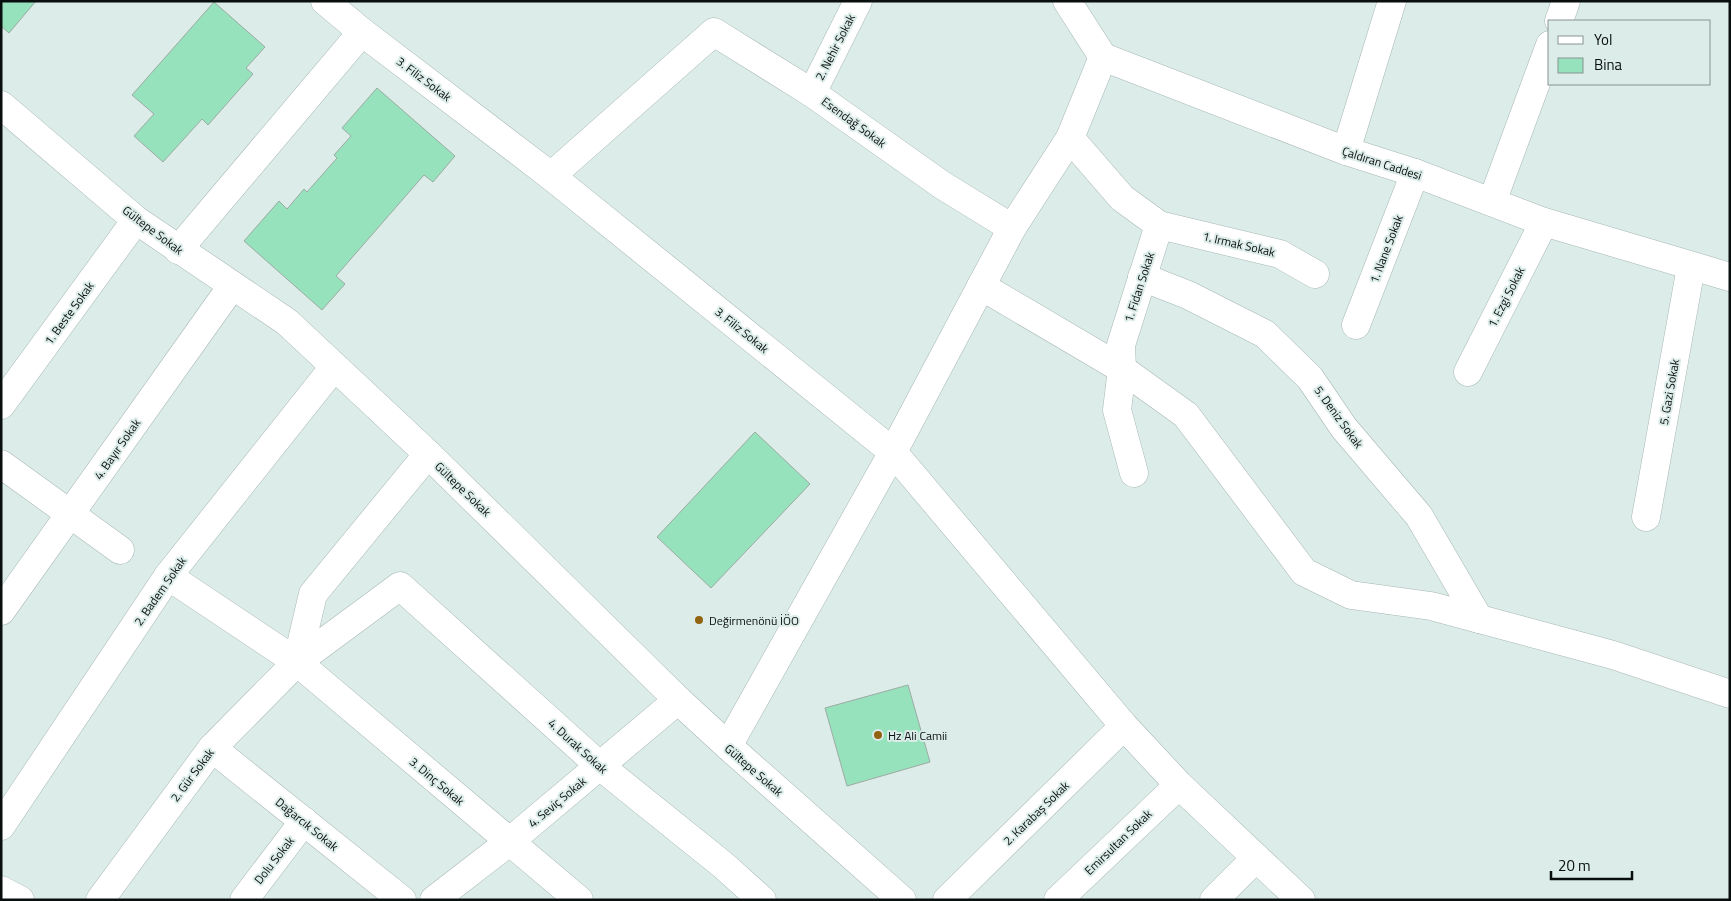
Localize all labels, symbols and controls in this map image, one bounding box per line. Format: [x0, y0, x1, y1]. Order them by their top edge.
street label: 2. Nehir Sokak [810, 10, 860, 84]
legend [1548, 20, 1711, 85]
text: Yol [1594, 28, 1612, 51]
street label: 3. Filiz Sokak [392, 52, 456, 106]
text: Bina [1594, 53, 1623, 76]
street label: Esendağ Sokak [818, 92, 891, 152]
street label: Çaldıran Caddesi [1340, 141, 1424, 185]
street label: Gültepe Sokak [118, 201, 188, 259]
street label: 1. Nane Sokak [1364, 212, 1408, 286]
street label: 1. Irmak Sokak [1201, 226, 1277, 262]
street label: 1. Fidan Sokak [1119, 249, 1159, 324]
street label: 1. Ezgi Sokak [1483, 263, 1530, 331]
street label: 1. Beste Sokak [40, 277, 99, 349]
street label: 3. Filiz Sokak [711, 302, 773, 358]
street label: 5. Gazi Sokak [1654, 357, 1684, 426]
street label: 5. Deniz Sokak [1310, 382, 1368, 452]
street label: 4. Bayır Sokak [89, 414, 145, 483]
street label: Gültepe Sokak [430, 457, 496, 521]
street label: 2. Badem Sokak [129, 552, 191, 630]
place label: Değirmenönü İÖO [709, 611, 799, 630]
marker: Değirmenönü İÖO [693, 614, 705, 626]
street label: 4. Durak Sokak [544, 714, 612, 778]
place label: Hz Ali Camii [888, 726, 947, 745]
marker: Hz Ali Camii [872, 729, 884, 741]
street label: Gültepe Sokak [721, 739, 788, 801]
street label: 2. Gür Sokak [166, 744, 219, 806]
street label: 3. Dinç Sokak [405, 752, 469, 810]
street label: 4. Seviç Sokak [524, 772, 590, 832]
street label: 2. Karabaş Sokak [999, 776, 1074, 850]
street label: Dağarcık Sokak [271, 793, 343, 856]
street label: Emirsultan Sokak [1080, 804, 1156, 879]
street label: Dolu Sokak [249, 832, 299, 888]
scale bar [1551, 848, 1632, 880]
text: 20 m [1558, 854, 1591, 877]

